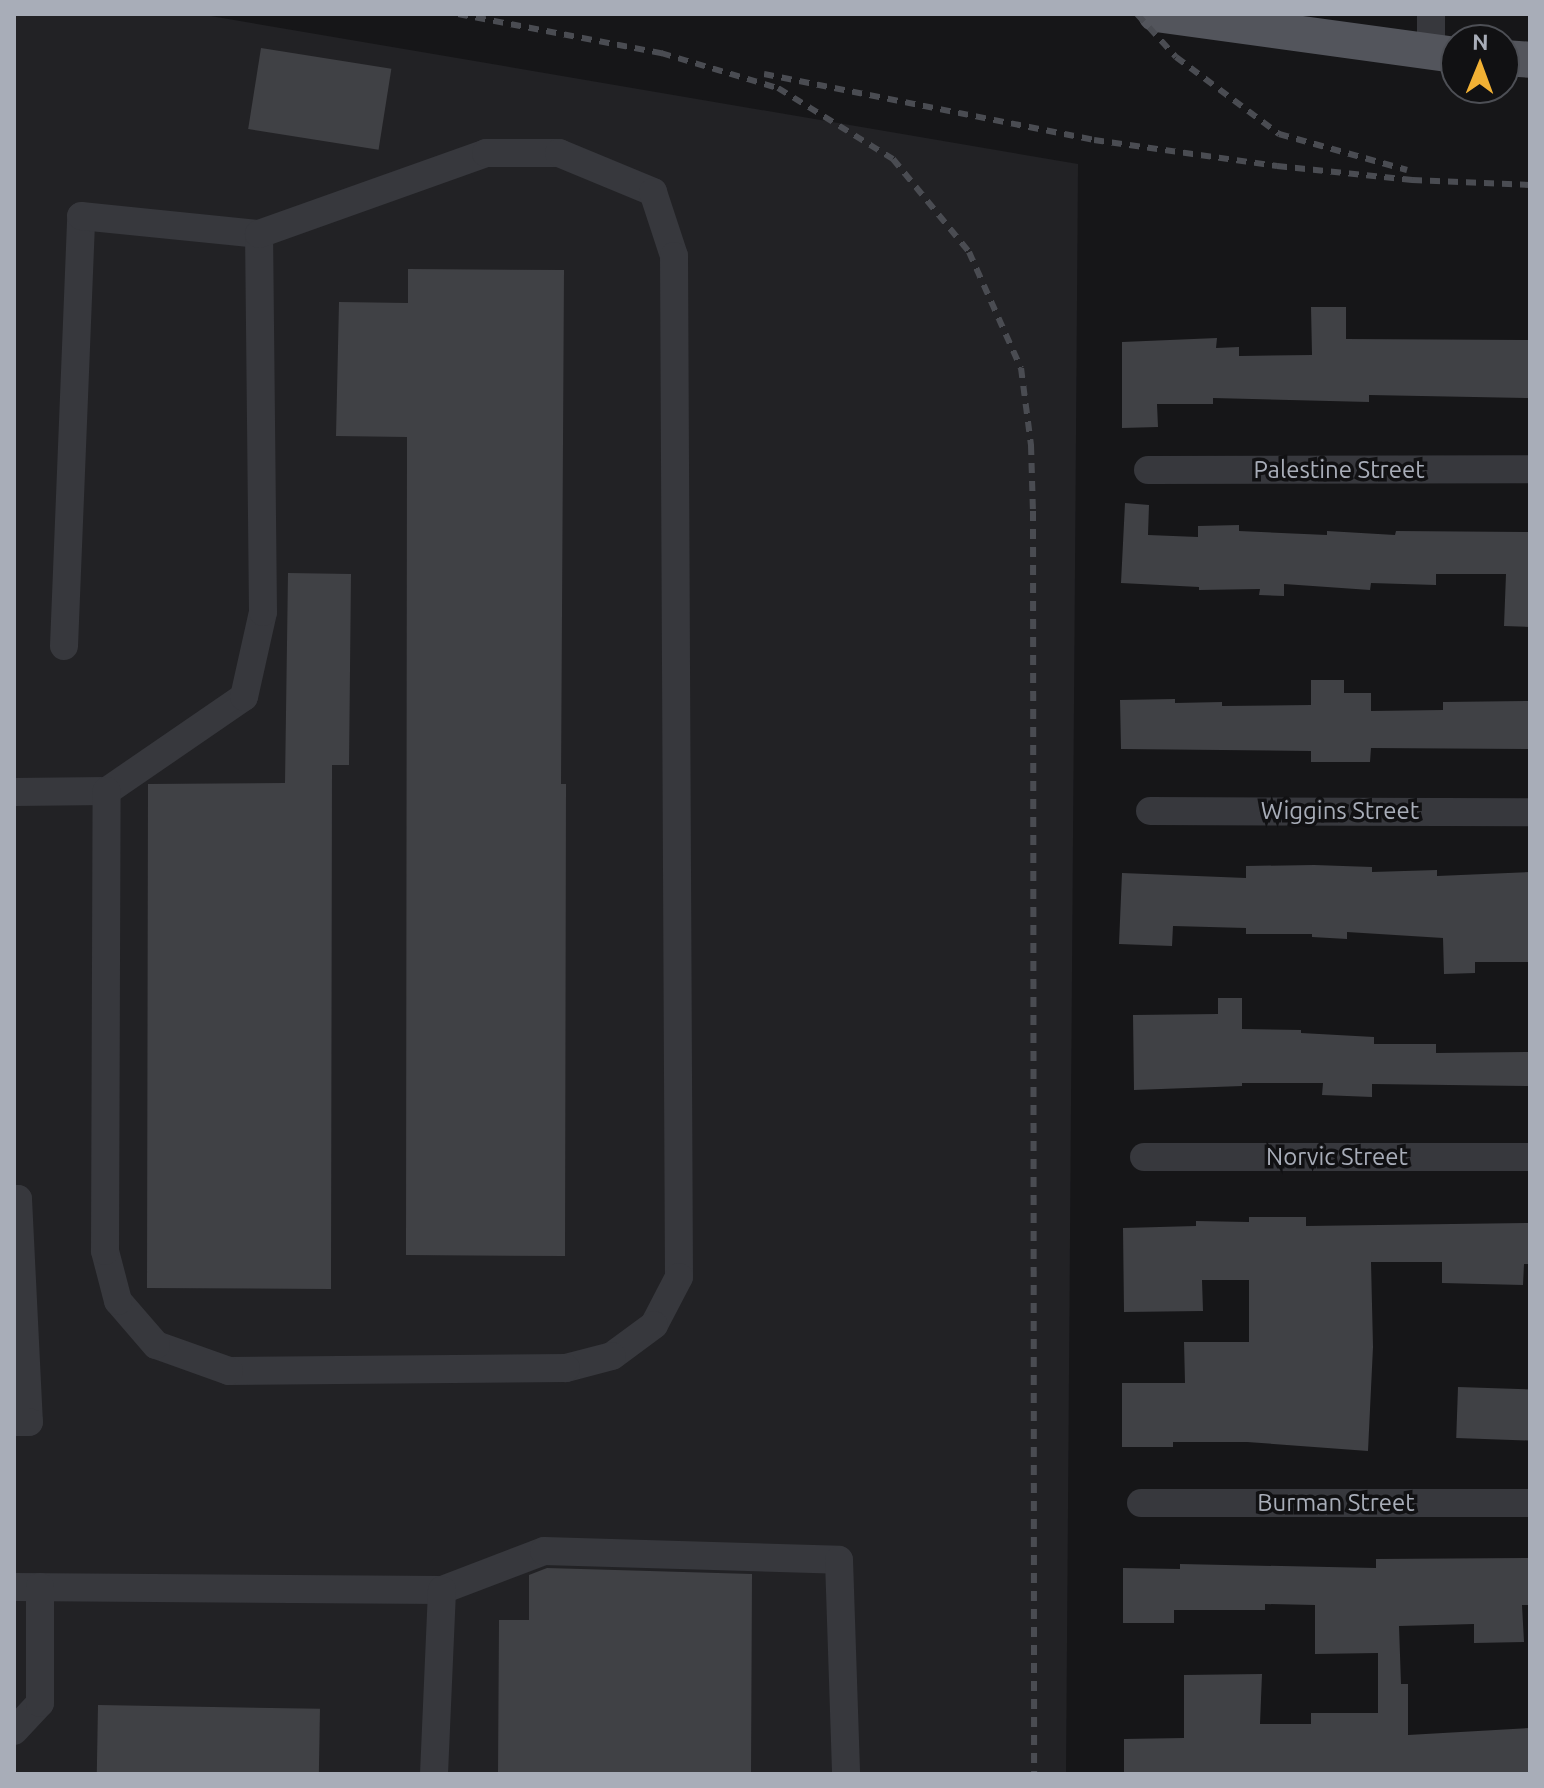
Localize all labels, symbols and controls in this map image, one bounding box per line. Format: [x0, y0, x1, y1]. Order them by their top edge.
north arrow [1440, 24, 1520, 104]
text: N [1472, 29, 1489, 54]
street label: Palestine Street [1253, 456, 1425, 484]
street label: Wiggins Street [1261, 797, 1419, 825]
street label: Norvic Street [1266, 1143, 1408, 1171]
street label: Burman Street [1257, 1489, 1415, 1517]

